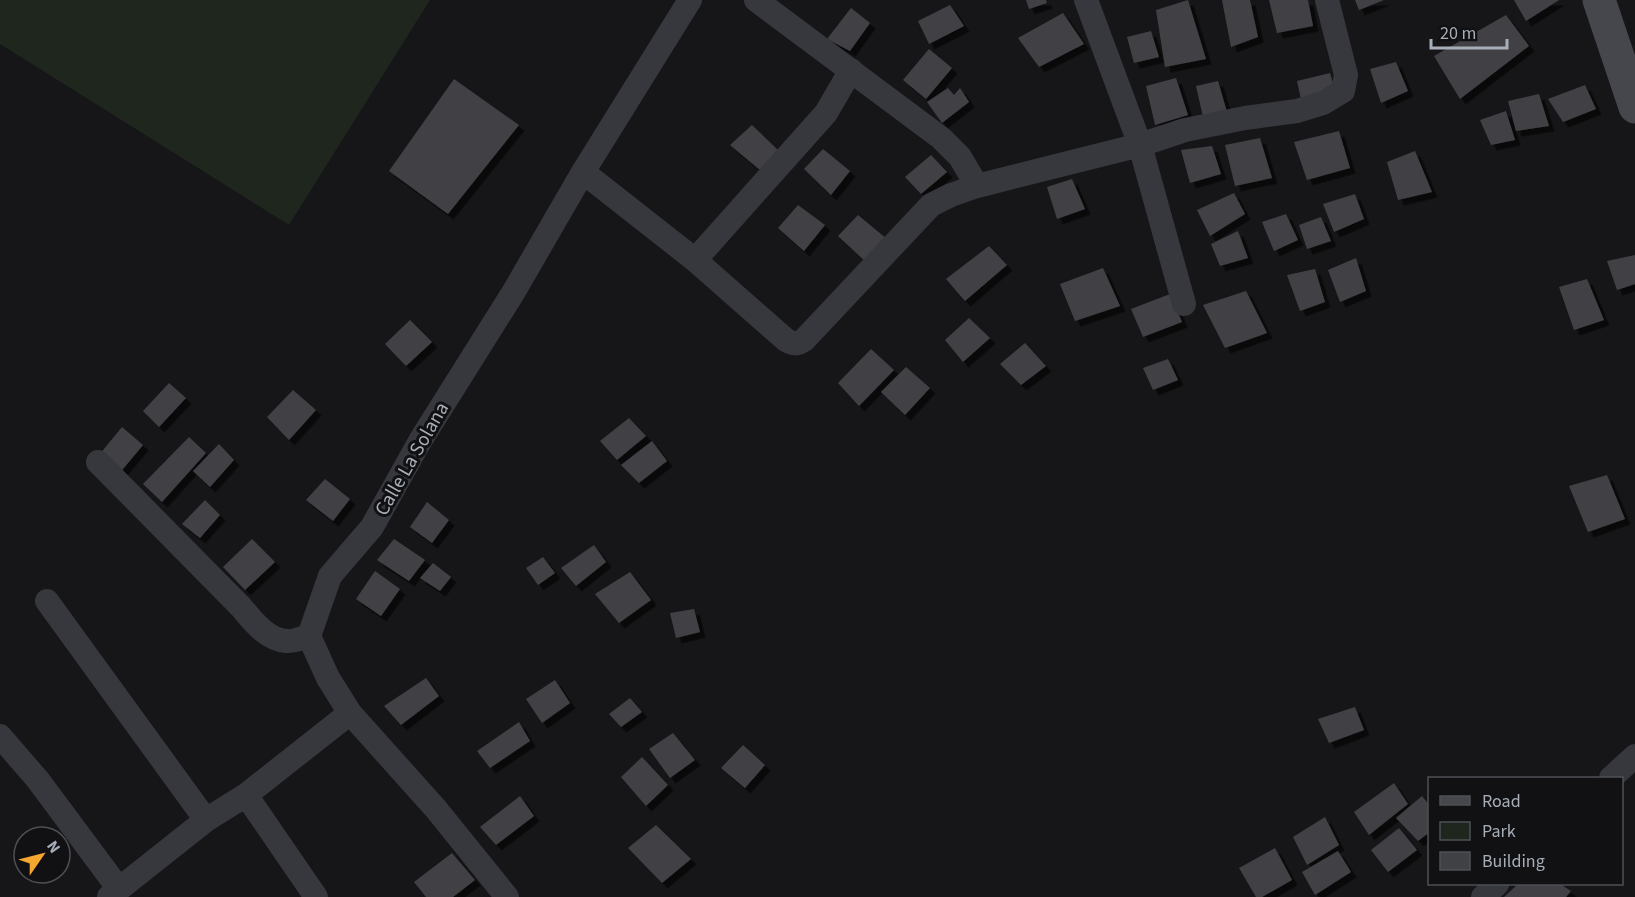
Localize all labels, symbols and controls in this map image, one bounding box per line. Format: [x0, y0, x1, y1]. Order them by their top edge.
scale bar [1431, 12, 1508, 50]
text: 20 m [1440, 21, 1476, 46]
street label: Calle La Solana [368, 397, 456, 521]
legend [1428, 777, 1623, 885]
text: Road [1482, 789, 1521, 814]
text: Park [1482, 819, 1516, 844]
north arrow [12, 825, 72, 885]
text: N [41, 836, 66, 858]
text: Building [1482, 849, 1545, 874]

